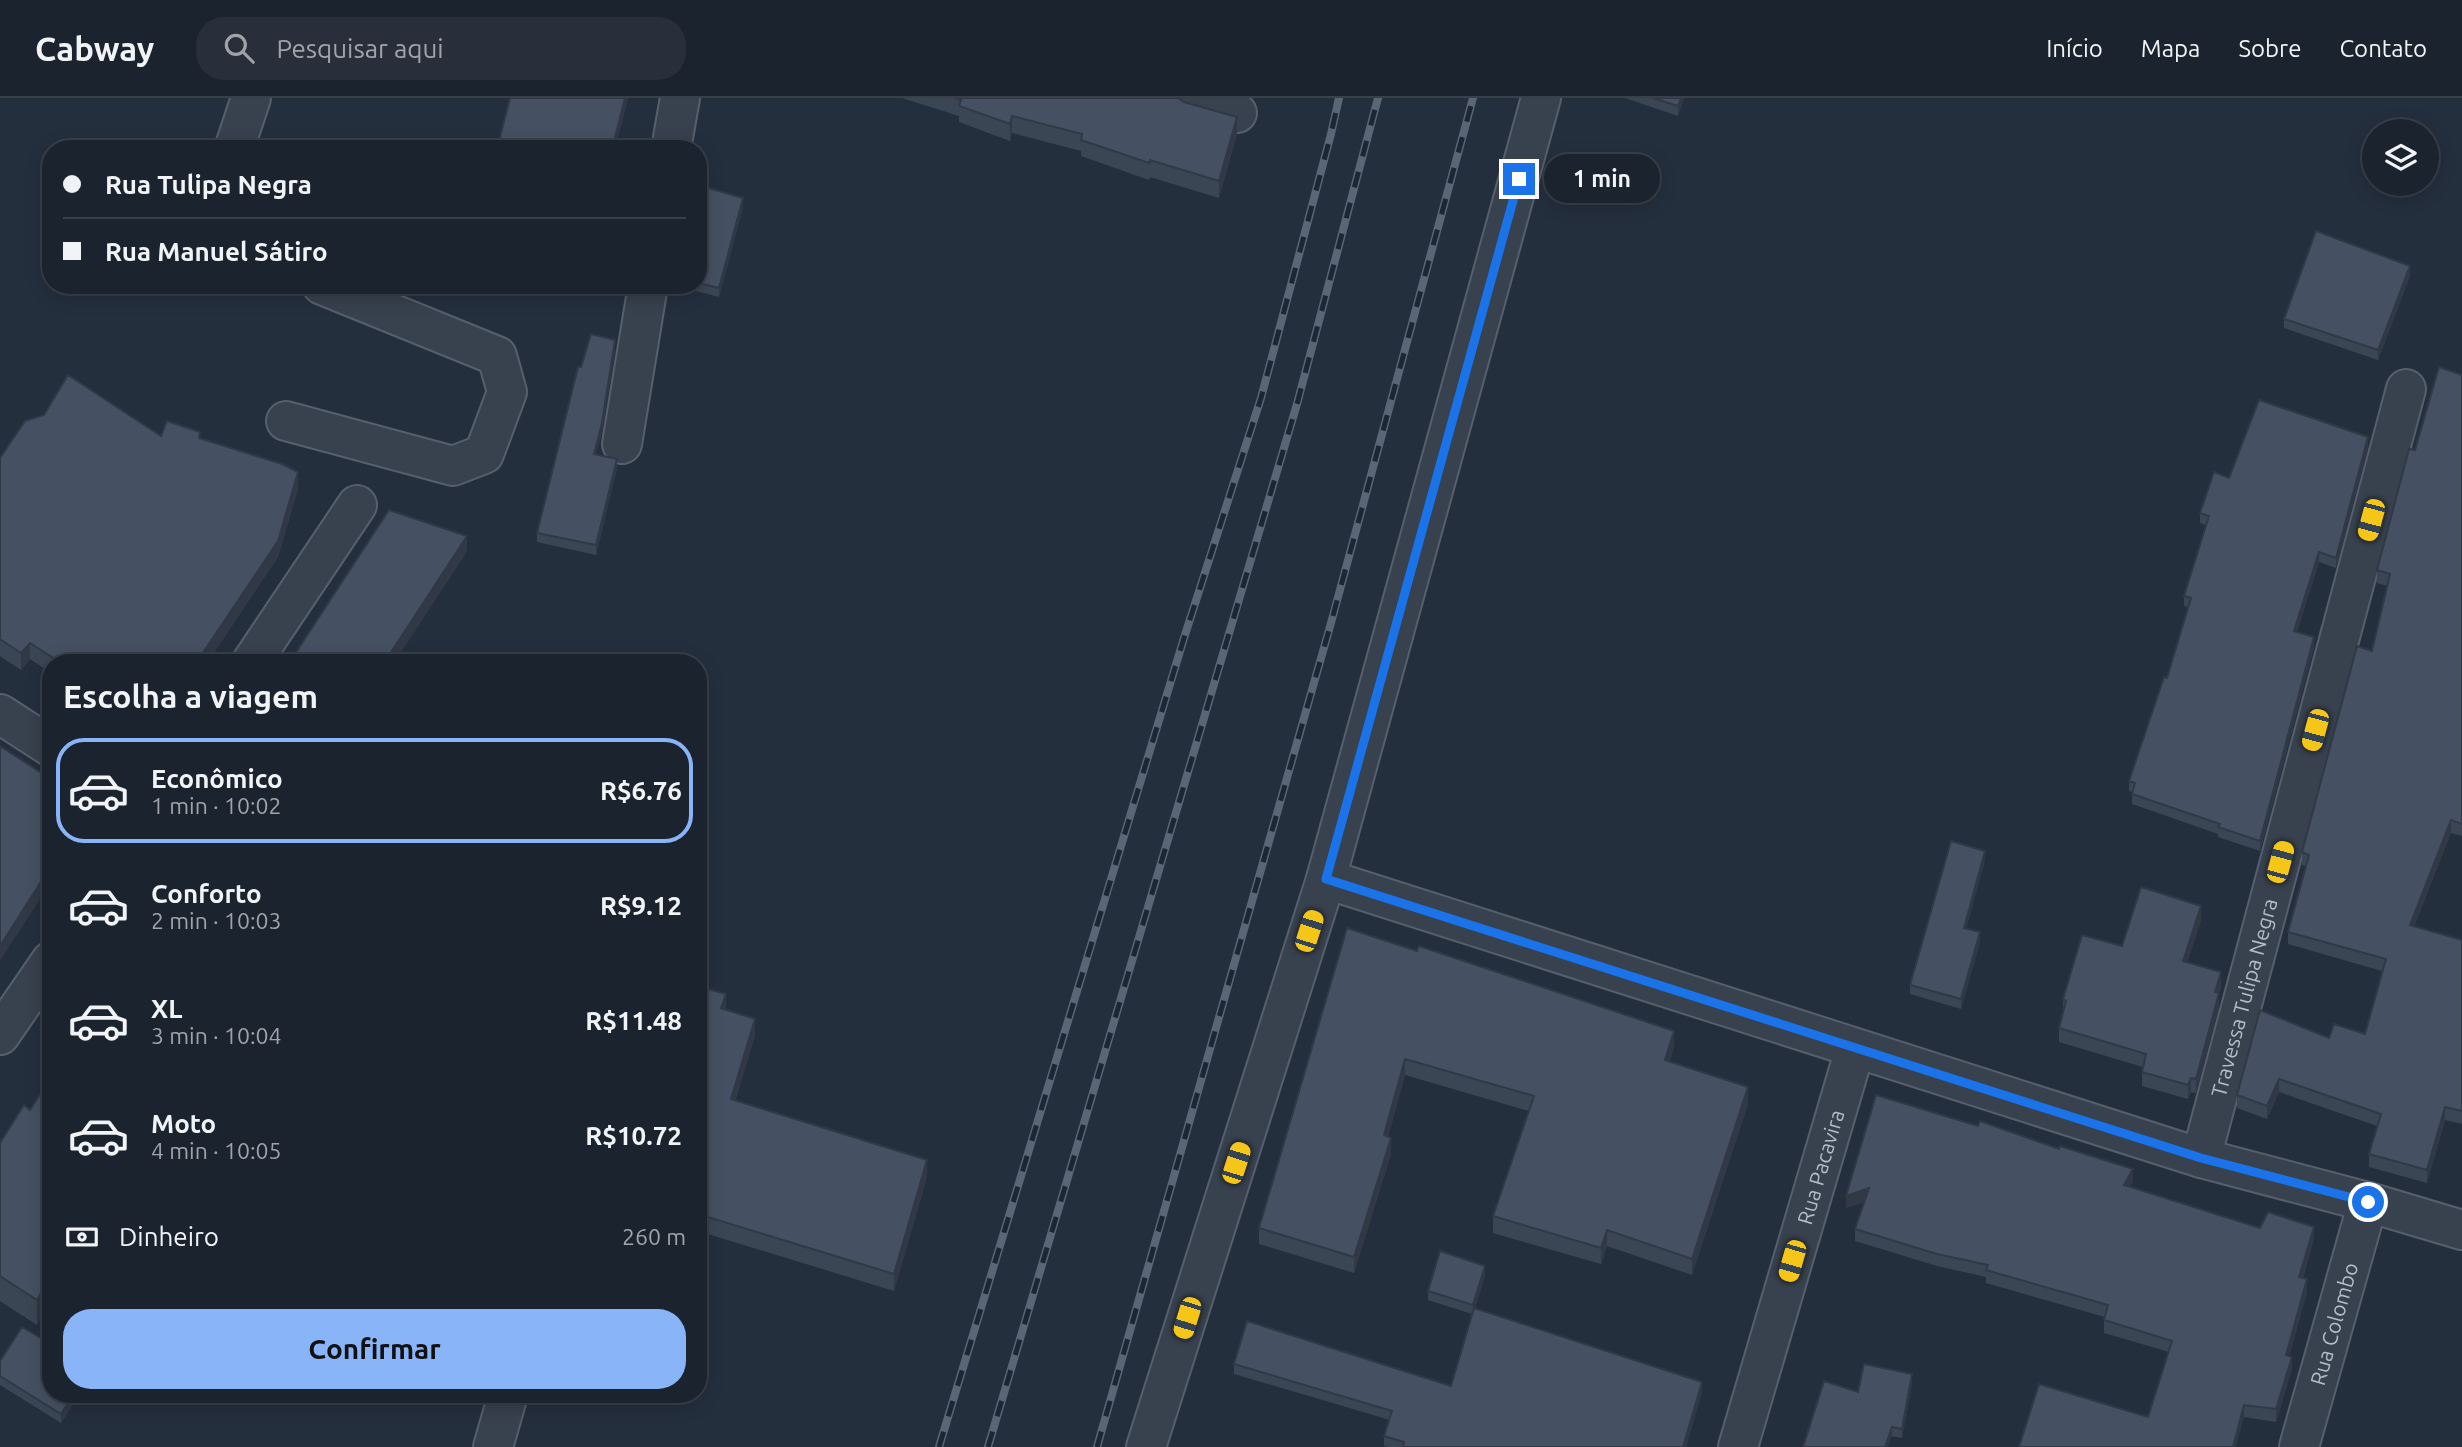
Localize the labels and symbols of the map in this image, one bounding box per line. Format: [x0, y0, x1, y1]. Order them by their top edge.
callout: 1 min [1544, 154, 1659, 204]
route end [1503, 163, 1535, 195]
car [2356, 497, 2387, 543]
car [2300, 707, 2331, 753]
car [2265, 839, 2296, 885]
street label: Travessa Tulipa Negra [2206, 896, 2282, 1099]
car [1293, 908, 1326, 954]
street label: Rua Pacavira [1792, 1107, 1849, 1227]
car [1220, 1140, 1253, 1186]
route start [2352, 1186, 2384, 1218]
car [1777, 1238, 1808, 1284]
street label: Rua Colombo [2305, 1260, 2362, 1388]
car [1171, 1295, 1204, 1341]

